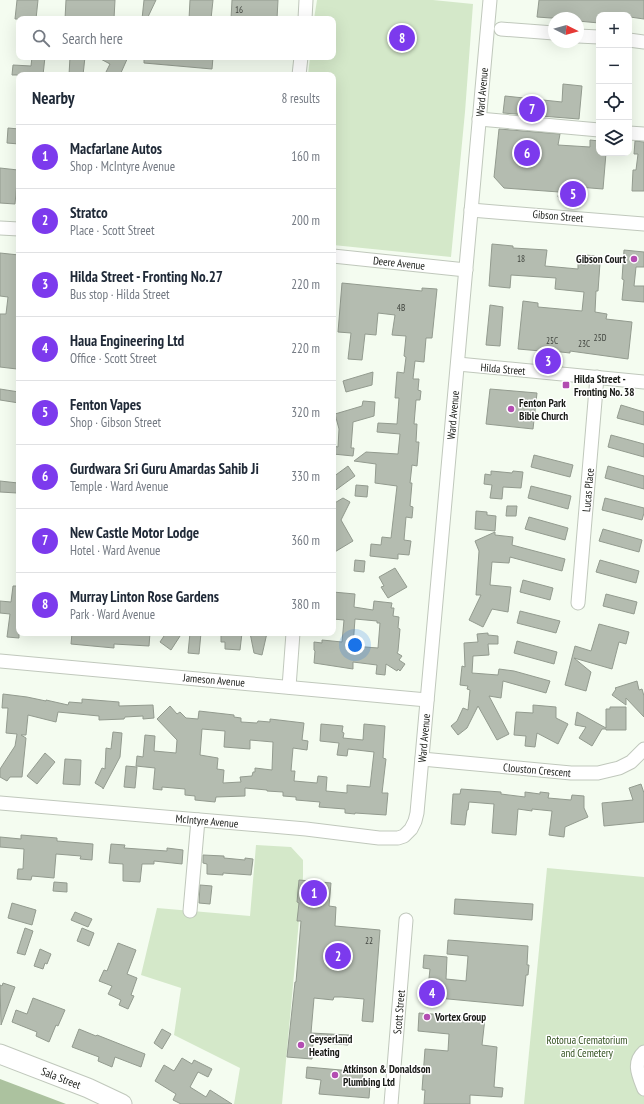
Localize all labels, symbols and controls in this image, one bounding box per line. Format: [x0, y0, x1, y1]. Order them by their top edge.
house number: 16 [235, 4, 243, 15]
north arrow [548, 12, 584, 48]
map controls [596, 12, 632, 156]
button: + [596, 12, 632, 48]
search box [16, 16, 336, 60]
pin: 8 [389, 23, 415, 53]
icon: search [30, 27, 52, 49]
text: Search here [62, 29, 123, 48]
button: − [596, 48, 632, 84]
street label: Ward Avenue [473, 67, 491, 117]
button: locate [596, 84, 632, 120]
text: Nearby [32, 87, 75, 109]
text: 8 results [281, 90, 320, 107]
pin: 7 [519, 94, 545, 124]
button: layers [596, 120, 632, 156]
pin: 6 [514, 138, 540, 168]
text: Macfarlane Autos [70, 139, 162, 158]
text: 1 [42, 148, 48, 165]
text: 160 m [291, 148, 320, 165]
text: Shop · McIntyre Avenue [70, 158, 175, 175]
pin: 5 [560, 179, 586, 209]
text: Stratco [70, 203, 108, 222]
street label: Gibson Street [532, 207, 584, 225]
text: 2 [42, 212, 48, 229]
text: 200 m [291, 212, 320, 229]
text: Place · Scott Street [70, 222, 155, 239]
place label: Gibson Court [576, 252, 627, 266]
street label: Deere Avenue [372, 253, 426, 273]
house number: 18 [517, 253, 525, 264]
marker: Gibson Court [629, 254, 639, 264]
text: Hilda Street - Fronting No.27 [70, 267, 223, 286]
text: 3 [42, 276, 48, 293]
text: 220 m [291, 276, 320, 293]
text: Bus stop · Hilda Street [70, 286, 170, 303]
house number: 4B [397, 302, 405, 313]
text: Haua Engineering Ltd [70, 331, 184, 350]
house number: 25D [594, 332, 607, 343]
house number: 25C [546, 335, 558, 346]
house number: 23C [578, 338, 590, 349]
text: 4 [42, 340, 48, 357]
text: 220 m [291, 340, 320, 357]
pin: 3 [535, 346, 561, 376]
text: Office · Scott Street [70, 350, 157, 367]
street label: Hilda Street [480, 360, 526, 378]
place label: Hilda Street - Fronting No. 38 [574, 372, 635, 399]
marker: Hilda Street - Fronting No. 38 [561, 380, 571, 390]
street label: Ward Avenue [444, 390, 462, 440]
text: Fenton Vapes [70, 395, 141, 414]
place label: Fenton Park Bible Church [519, 396, 568, 423]
text: 5 [42, 404, 48, 421]
text: 320 m [291, 404, 320, 421]
marker: Fenton Park Bible Church [506, 404, 516, 414]
text: Shop · Gibson Street [70, 414, 161, 431]
text: Gurdwara Sri Guru Amardas Sahib Ji [70, 459, 259, 478]
street label: Lucas Place [579, 467, 597, 512]
text: 6 [42, 468, 48, 485]
text: 330 m [291, 468, 320, 485]
text: Temple · Ward Avenue [70, 478, 168, 495]
text: New Castle Motor Lodge [70, 523, 199, 542]
text: 7 [42, 532, 48, 549]
text: 360 m [291, 532, 320, 549]
text: Hotel · Ward Avenue [70, 542, 161, 559]
text: Murray Linton Rose Gardens [70, 587, 219, 606]
text: 8 [42, 596, 48, 613]
text: 380 m [291, 596, 320, 613]
text: Park · Ward Avenue [70, 606, 155, 623]
your location [345, 635, 365, 655]
street label: Jameson Avenue [182, 670, 246, 690]
street label: Ward Avenue [415, 713, 433, 763]
street label: Clouston Crescent [503, 760, 571, 780]
street label: McIntyre Avenue [175, 811, 239, 831]
pin: 1 [301, 878, 327, 908]
house number: 22 [365, 935, 373, 946]
pin: 2 [325, 941, 351, 971]
pin: 4 [419, 978, 445, 1008]
street label: Scott Street [390, 989, 408, 1035]
place label: Vortex Group [434, 1010, 486, 1024]
marker: Vortex Group [422, 1012, 432, 1022]
place label: Geyserland Heating [309, 1032, 352, 1059]
park label: Rotorua Crematorium and Cemetery [547, 1033, 627, 1060]
marker: Geyserland Heating [296, 1040, 306, 1050]
place label: Atkinson & Donaldson Plumbing Ltd [342, 1062, 431, 1089]
street label: Sala Street [39, 1064, 83, 1092]
marker: Atkinson & Donaldson Plumbing Ltd [330, 1070, 340, 1080]

